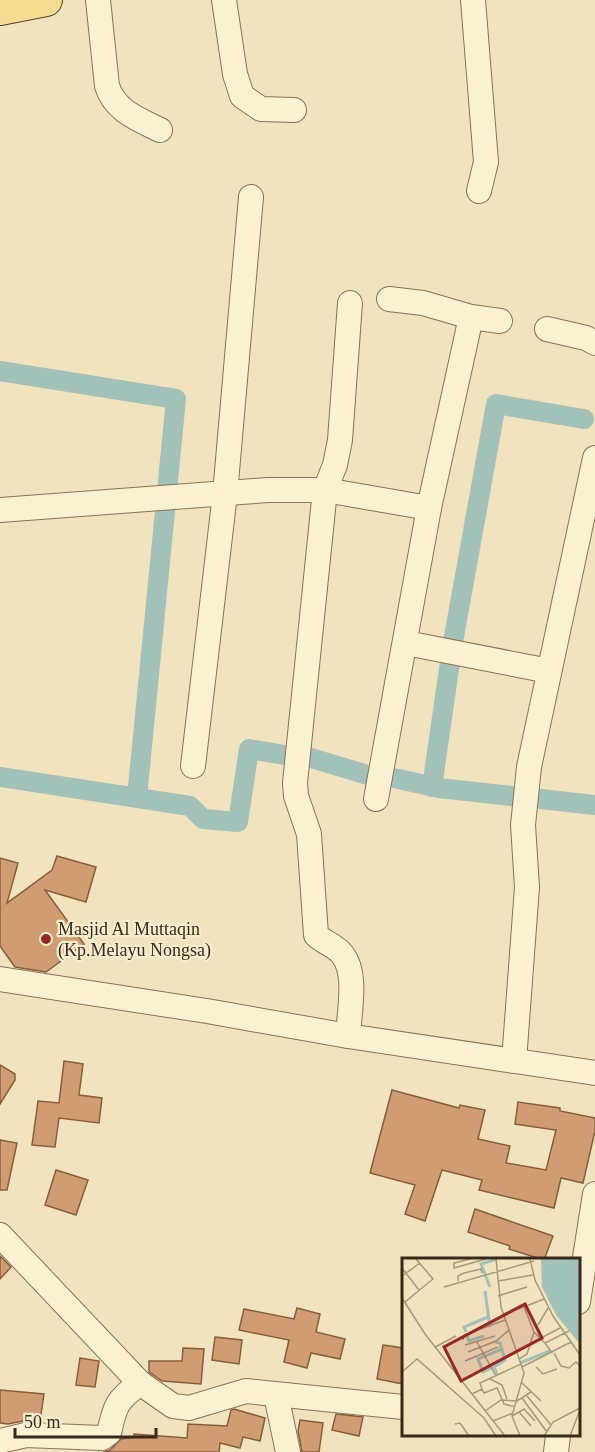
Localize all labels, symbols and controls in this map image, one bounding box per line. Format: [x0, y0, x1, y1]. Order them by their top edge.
place label: Masjid Al Muttaqin (Kp.Melayu Nongsa) [58, 919, 211, 961]
marker: Masjid Al Muttaqin (Kp.Melayu Nongsa) [39, 932, 53, 946]
inset map [402, 1258, 580, 1437]
scale bar [15, 1401, 156, 1439]
text: 50 m [24, 1412, 61, 1432]

